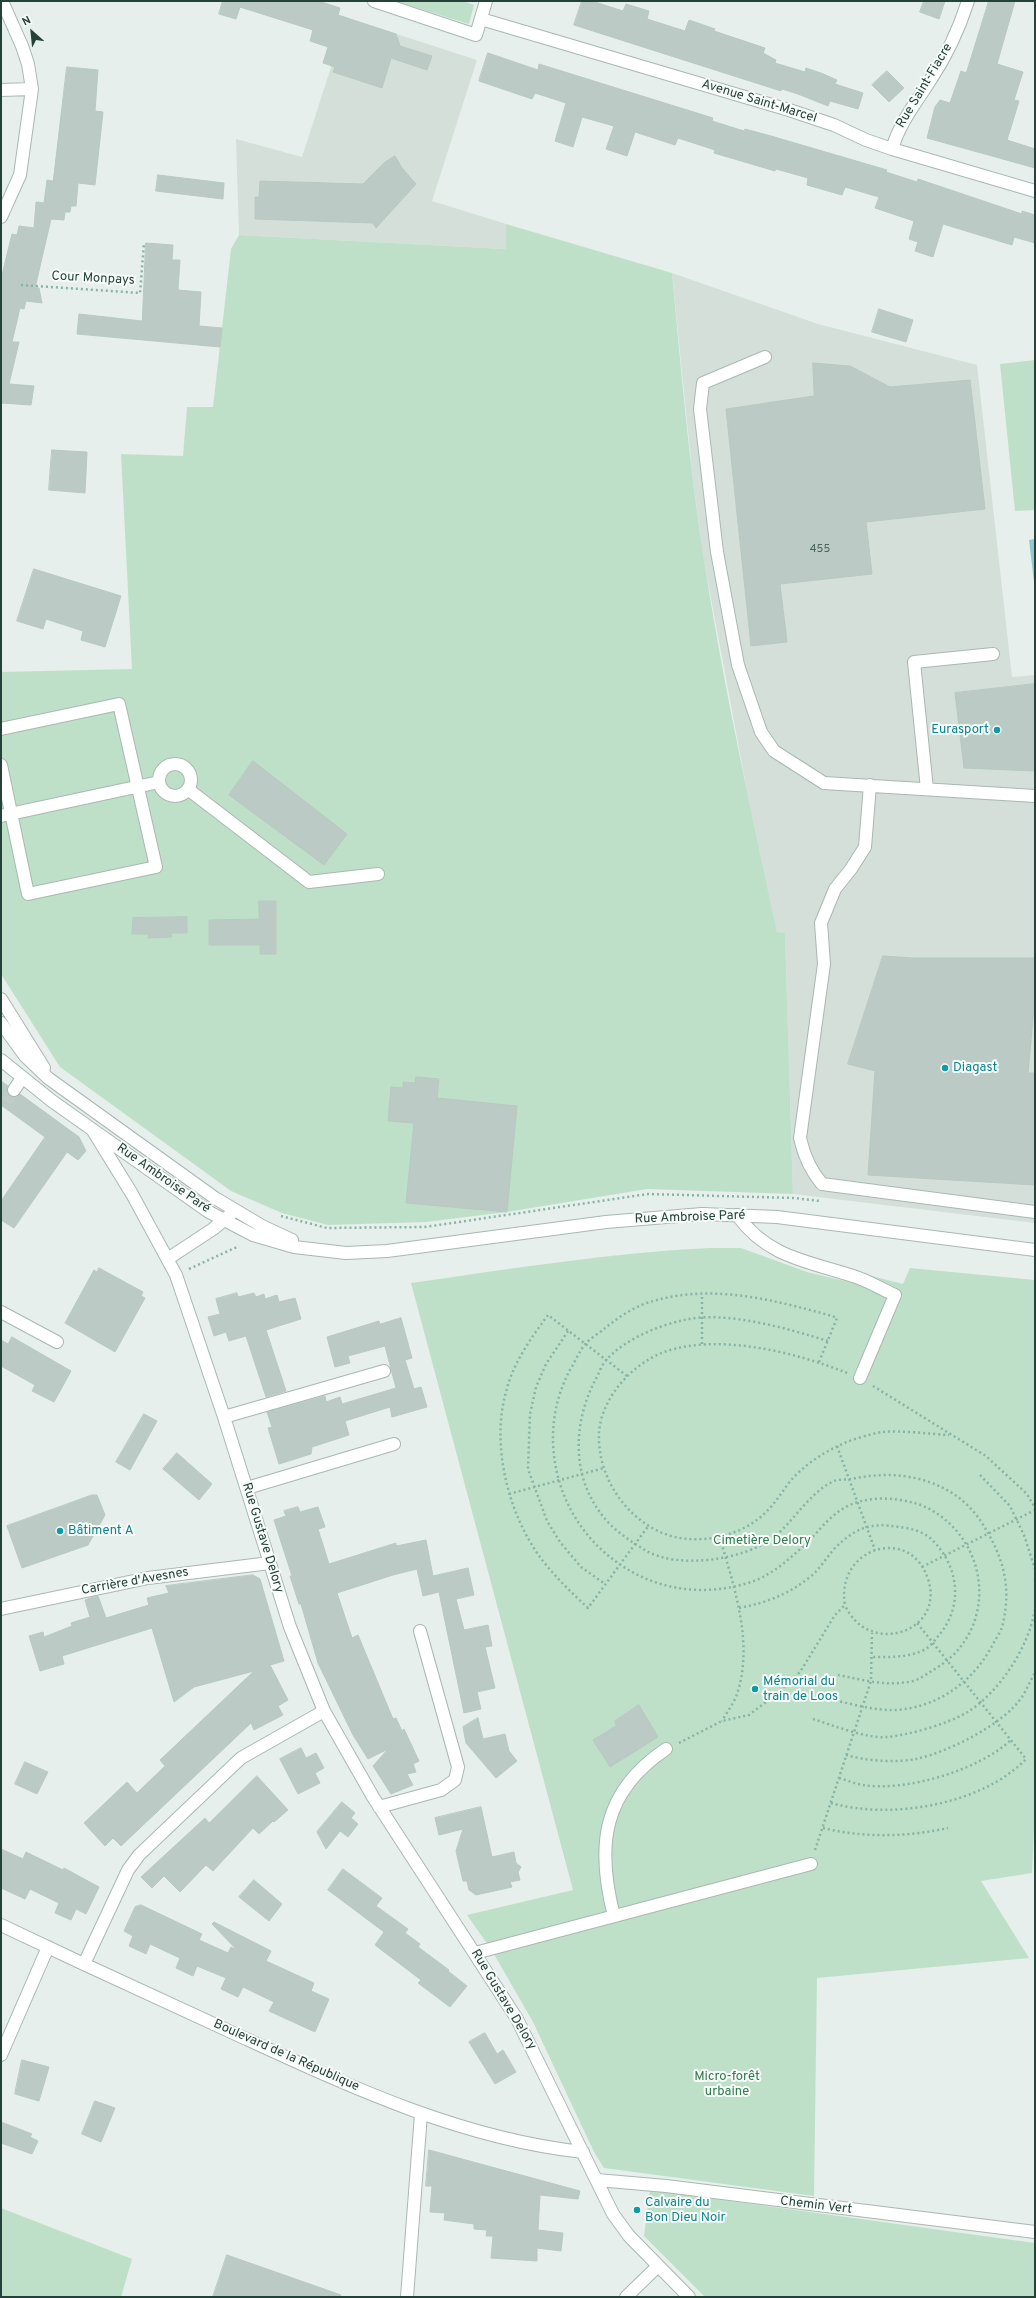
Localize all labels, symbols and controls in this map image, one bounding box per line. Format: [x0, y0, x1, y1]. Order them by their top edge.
north arrow [12, 12, 52, 52]
text: N [20, 13, 33, 29]
street label: Rue Saint-Fiacre [894, 41, 956, 131]
street label: Avenue Saint-Marcel [699, 77, 819, 127]
street label: Cour Monpays [51, 269, 135, 289]
house number: 455 [810, 543, 830, 557]
place label: Eurasport [931, 722, 989, 738]
marker: Eurasport [992, 725, 1002, 735]
place label: Diagast [953, 1060, 997, 1076]
marker: Diagast [940, 1063, 950, 1073]
street label: Rue Ambroise Paré [113, 1141, 213, 1217]
street label: Rue Ambroise Paré [634, 1208, 746, 1228]
street label: Rue Gustave Delory [238, 1481, 286, 1595]
place label: Bâtiment A [68, 1523, 134, 1539]
marker: Bâtiment A [55, 1526, 65, 1536]
park label: Cimetière Delory [713, 1533, 811, 1549]
street label: Carrière d'Avesnes [80, 1565, 190, 1599]
place label: Mémorial du train de Loos [763, 1674, 838, 1705]
marker: Mémorial du train de Loos [750, 1684, 760, 1694]
street label: Rue Gustave Delory [467, 1947, 539, 2053]
street label: Boulevard de la République [211, 2017, 361, 2095]
park label: Micro-forêt urbaine [694, 2069, 760, 2100]
street label: Chemin Vert [779, 2194, 853, 2218]
place label: Calvaire du Bon Dieu Noir [645, 2195, 726, 2226]
marker: Calvaire du Bon Dieu Noir [632, 2205, 642, 2215]

